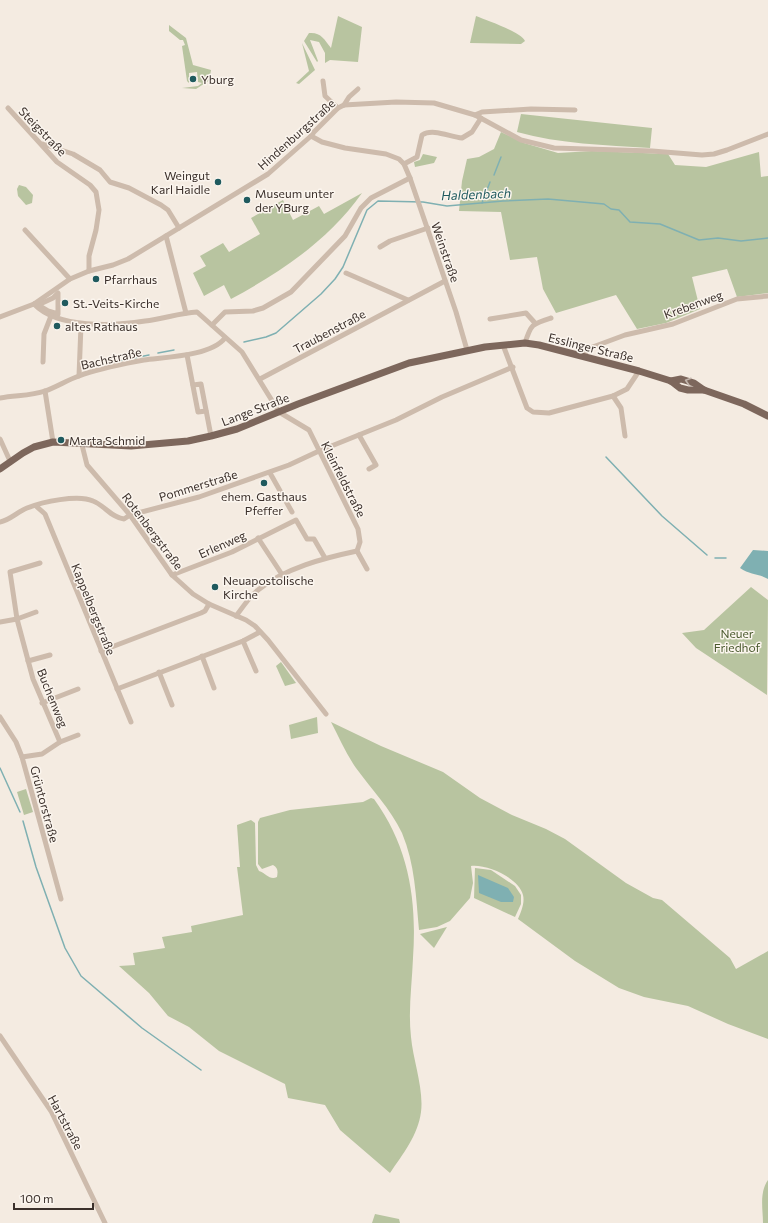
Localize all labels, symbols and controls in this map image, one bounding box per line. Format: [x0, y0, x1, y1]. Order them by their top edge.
place label: Yburg [201, 72, 234, 86]
marker: Yburg [188, 74, 198, 84]
street label: Hindenburgstraße [254, 96, 338, 172]
street label: Steigstraße [16, 104, 70, 158]
place label: Weingut Karl Haidle [151, 168, 210, 196]
marker: Weingut Karl Haidle [213, 177, 223, 187]
water label: Haldenbach [441, 185, 511, 203]
place label: Museum unter der YBurg [255, 186, 334, 214]
marker: Museum unter der YBurg [242, 195, 252, 205]
street label: Weinstraße [429, 220, 463, 284]
place label: Pfarrhaus [104, 272, 157, 286]
marker: Pfarrhaus [91, 274, 101, 284]
street label: Krebenweg [662, 287, 725, 321]
place label: St.-Veits-Kirche [73, 296, 159, 310]
marker: St.-Veits-Kirche [60, 298, 70, 308]
street label: Traubenstraße [291, 306, 367, 356]
place label: altes Rathaus [65, 319, 138, 333]
marker: altes Rathaus [52, 321, 62, 331]
street label: Esslinger Straße [547, 330, 635, 364]
street label: Bachstraße [79, 344, 143, 372]
one-way arrow [685, 377, 692, 386]
street label: Lange Straße [219, 390, 291, 428]
place label: Marta Schmid [69, 433, 145, 447]
marker: Marta Schmid [56, 435, 66, 445]
street label: Kleinfeldstraße [319, 439, 369, 519]
street label: Pommerstraße [157, 466, 239, 504]
marker: ehem. Gasthaus Pfeffer [259, 478, 269, 488]
place label: ehem. Gasthaus Pfeffer [221, 489, 307, 517]
street label: Rotenbergstraße [120, 490, 186, 572]
street label: Erlenweg [196, 527, 248, 561]
street label: Kappelbergstraße [69, 561, 119, 657]
place label: Neuapostolische Kirche [223, 573, 314, 601]
marker: Neuapostolische Kirche [210, 582, 220, 592]
park label: Neuer Friedhof [714, 626, 761, 654]
street label: Buchenweg [35, 666, 71, 730]
street label: Grüntorstraße [28, 764, 62, 844]
street label: Hartstraße [46, 1092, 86, 1152]
scale bar [14, 1185, 93, 1211]
text: 100 m [20, 1191, 54, 1205]

